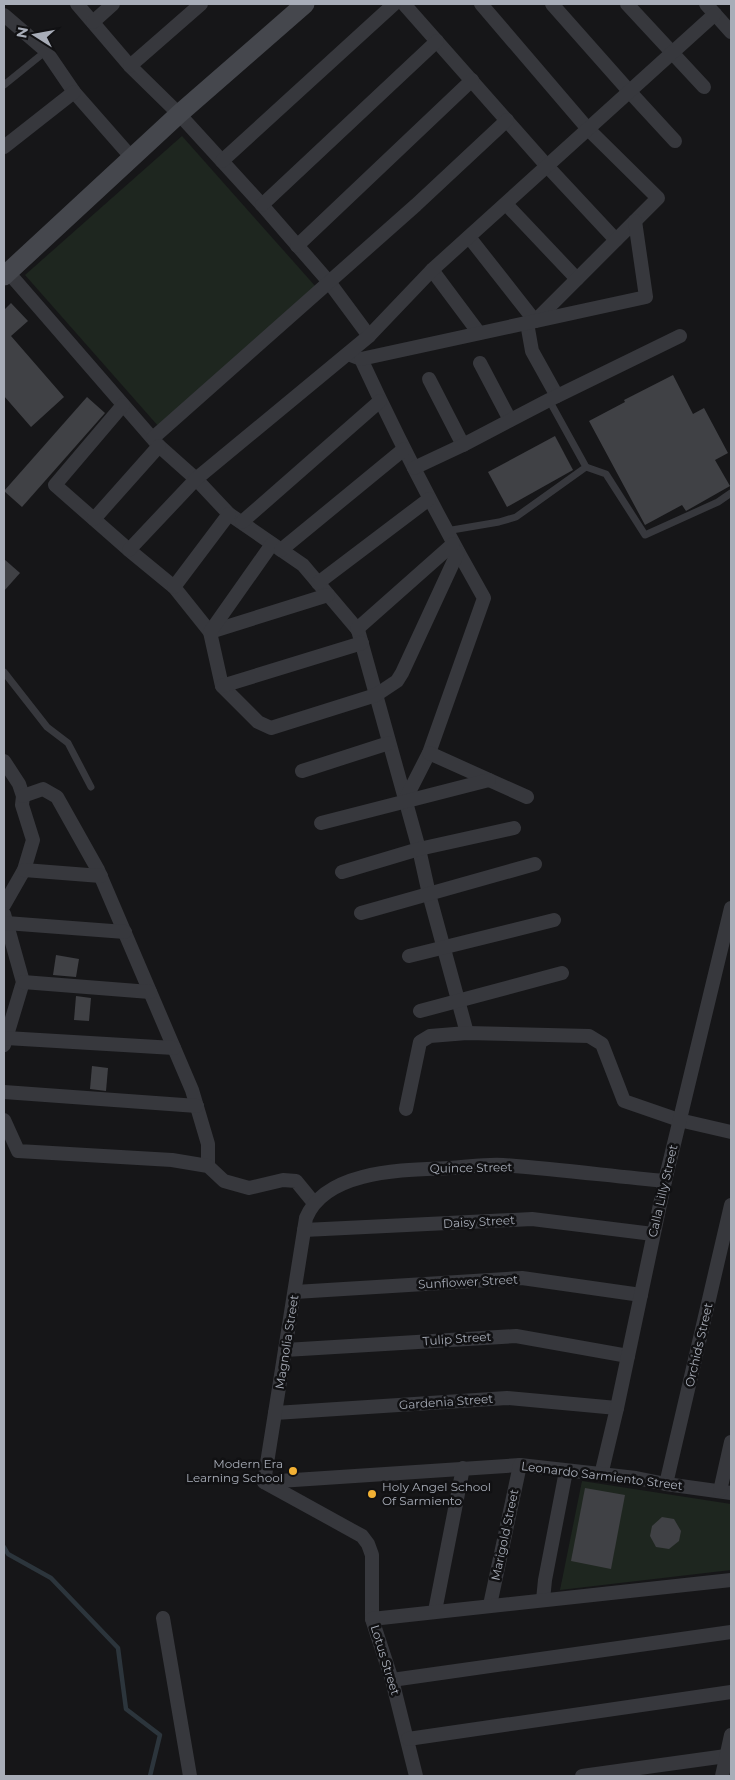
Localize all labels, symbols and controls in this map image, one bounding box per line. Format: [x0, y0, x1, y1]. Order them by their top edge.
north arrow [10, 10, 60, 60]
text: N [12, 25, 32, 40]
street label: Calla Lilly Street [645, 1143, 681, 1239]
street label: Quince Street [429, 1159, 513, 1176]
street label: Daisy Street [443, 1212, 515, 1231]
street label: Sunflower Street [418, 1271, 518, 1292]
street label: Magnolia Street [272, 1294, 301, 1390]
street label: Orchids Street [682, 1301, 716, 1389]
street label: Tulip Street [422, 1329, 492, 1348]
street label: Gardenia Street [398, 1391, 494, 1412]
place label: Modern Era Learning School [186, 1456, 283, 1485]
street label: Leonardo Sarmiento Street [521, 1458, 684, 1493]
marker: Modern Era Learning School [287, 1465, 299, 1477]
place label: Holy Angel School Of Sarmiento [382, 1479, 491, 1508]
marker: Holy Angel School Of Sarmiento [366, 1488, 378, 1500]
street label: Marigold Street [488, 1488, 522, 1582]
street label: Lotus Street [368, 1623, 403, 1697]

